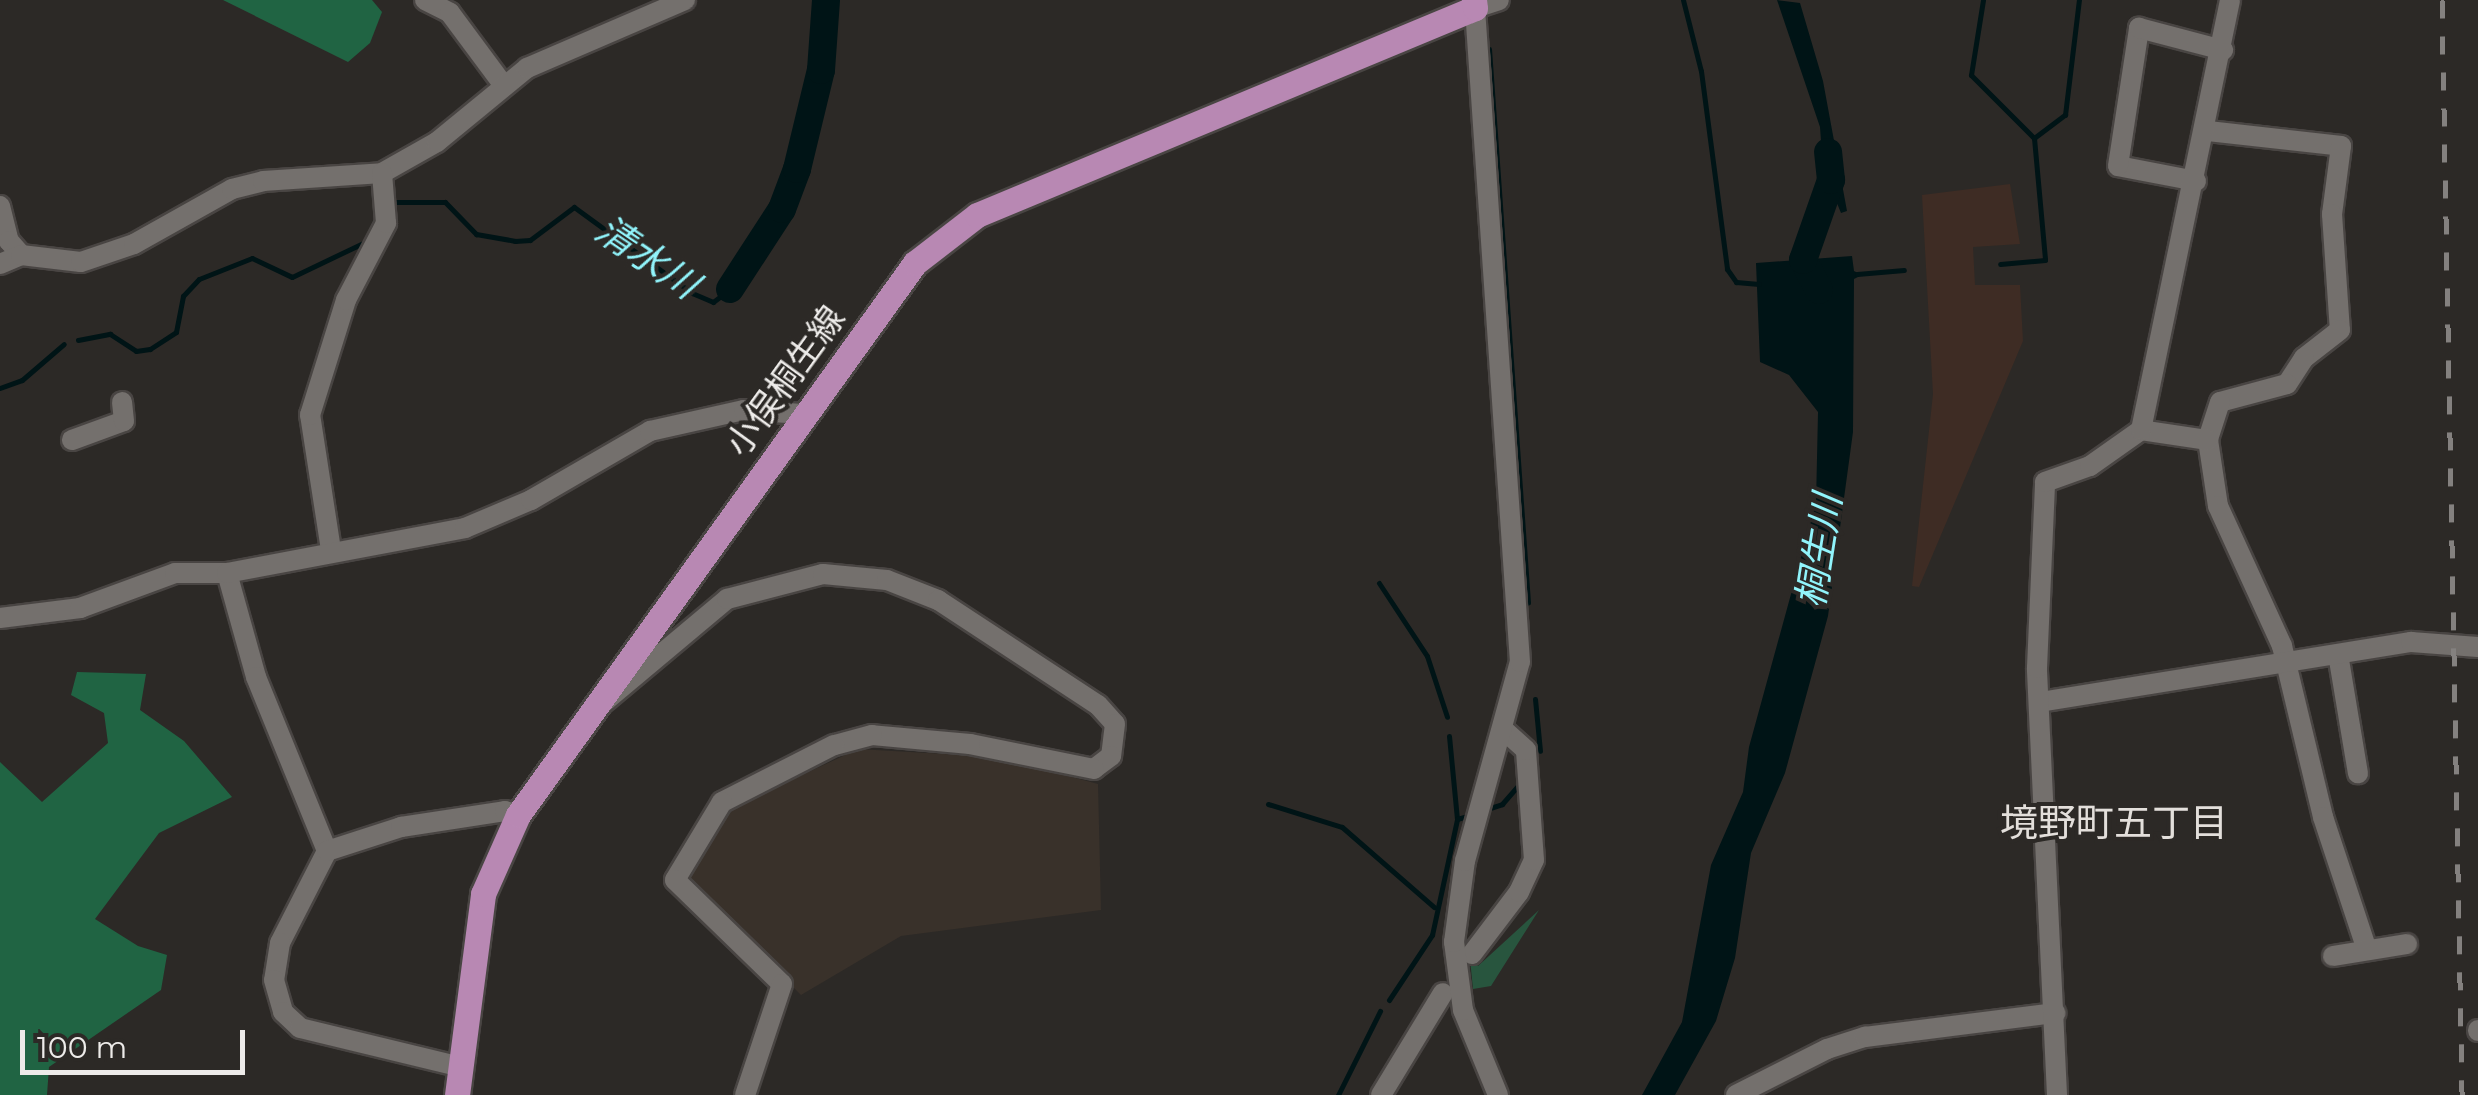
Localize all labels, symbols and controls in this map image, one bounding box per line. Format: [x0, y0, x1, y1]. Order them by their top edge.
water label: 清水川 [587, 206, 707, 308]
street label: 小俣桐生線 [717, 298, 853, 464]
water label: 桐生川 [1788, 491, 1850, 611]
district label: 境野町五丁目 [2000, 800, 2228, 846]
scale bar [25, 1010, 250, 1072]
text: 100 m [37, 1029, 127, 1066]

